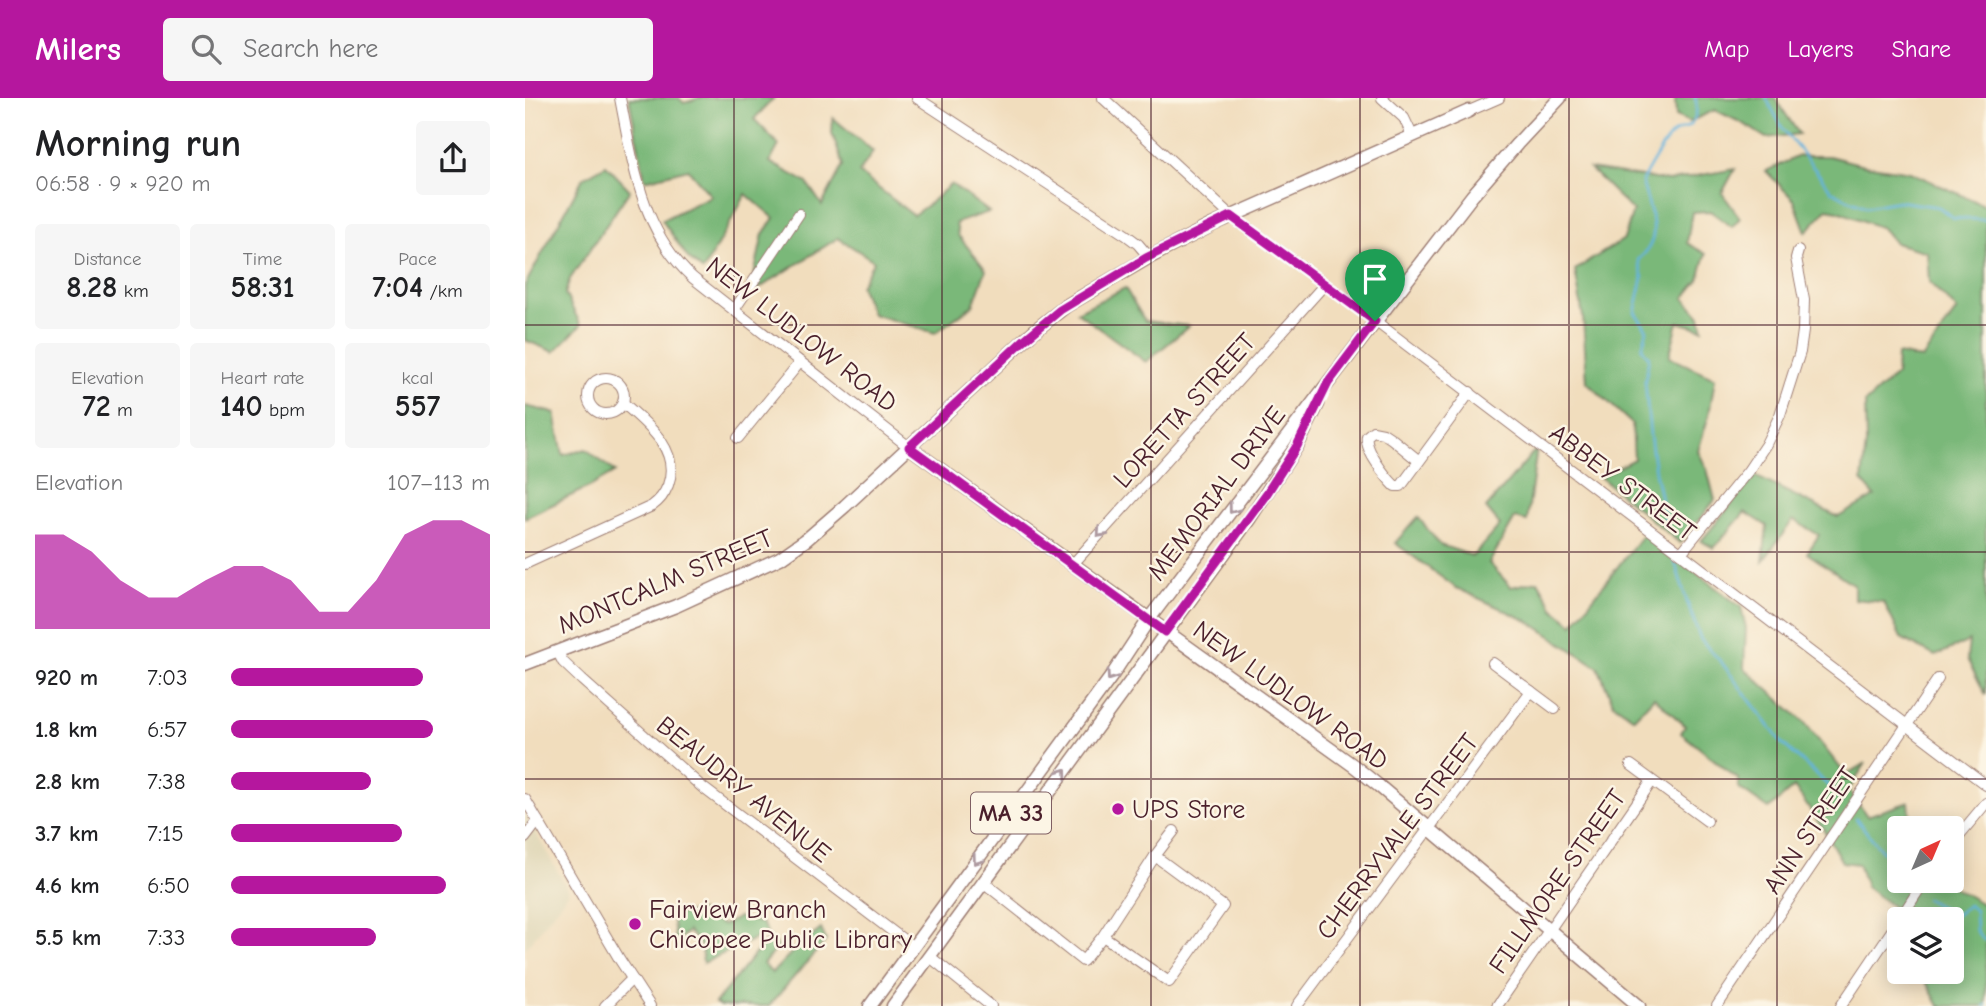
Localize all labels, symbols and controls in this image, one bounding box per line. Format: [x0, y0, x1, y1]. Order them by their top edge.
search box [163, 18, 653, 81]
text: Milers [35, 30, 121, 68]
icon: search [187, 30, 225, 68]
text: Search here [243, 34, 378, 64]
text: Map [1704, 35, 1750, 63]
text: Layers [1788, 35, 1853, 63]
text: Share [1891, 35, 1951, 63]
button: share [416, 121, 490, 195]
text: Morning run [35, 122, 241, 166]
text: 06:58 · 9 × 920 m [35, 170, 211, 197]
text: Distance [73, 248, 142, 270]
text: Time [243, 248, 282, 270]
text: Pace [398, 248, 437, 270]
pin [1345, 249, 1405, 321]
street label: NEW LUDLOW ROAD [700, 251, 903, 419]
icon: arrive [1356, 260, 1394, 298]
text: 8.28 [66, 270, 117, 305]
text: 58:31 [230, 270, 295, 305]
text: 7:04 [372, 270, 423, 305]
text: km [117, 280, 149, 302]
text: /km [423, 280, 463, 302]
street label: LORETTA STREET [1107, 327, 1262, 494]
text: Elevation [71, 367, 144, 389]
text: Heart rate [221, 367, 304, 389]
text: kcal [402, 367, 433, 389]
text: 72 [82, 389, 111, 424]
text: 140 [220, 389, 263, 424]
text: 557 [395, 389, 440, 424]
text: m [111, 399, 133, 421]
text: bpm [263, 399, 305, 421]
street label: MEMORIAL DRIVE [1142, 401, 1292, 586]
street label: ABBEY STREET [1543, 418, 1702, 548]
text: Elevation [35, 469, 123, 496]
text: 107–113 m [387, 469, 490, 496]
one-way arrow [1229, 501, 1241, 514]
street label: MONTCALM STREET [553, 523, 778, 641]
one-way arrow [1097, 525, 1109, 538]
street label: NEW LUDLOW ROAD [1187, 615, 1394, 777]
text: 920 m [35, 664, 98, 691]
text: 7:03 [147, 664, 188, 691]
one-way arrow [1107, 668, 1119, 681]
street label: BEAUDRY AVENUE [650, 710, 836, 869]
text: 1.8 km [35, 716, 98, 743]
text: 6:57 [147, 716, 187, 743]
street label: CHERRYVALE STREET [1311, 727, 1485, 945]
street label: ANN STREET [1757, 761, 1864, 900]
text: 2.8 km [35, 768, 100, 795]
text: 7:38 [147, 768, 186, 795]
one-way arrow [1055, 768, 1067, 780]
street label: FILLMORE STREET [1483, 783, 1633, 979]
road number: MA 33 [971, 792, 1051, 834]
place label: UPS Store [1132, 795, 1245, 825]
marker: UPS Store [1110, 801, 1126, 817]
north arrow [1887, 816, 1963, 892]
map controls [1887, 816, 1964, 984]
text: 3.7 km [35, 820, 99, 847]
text: 7:15 [147, 820, 184, 847]
one-way arrow [973, 852, 985, 864]
text: 4.6 km [35, 872, 100, 899]
text: 6:50 [147, 872, 190, 899]
place label: Fairview Branch Chicopee Public Library [649, 895, 913, 955]
button: layers [1887, 907, 1964, 984]
marker: Fairview Branch Chicopee Public Library [627, 916, 643, 932]
text: 5.5 km [35, 924, 101, 951]
text: 7:33 [147, 924, 185, 951]

